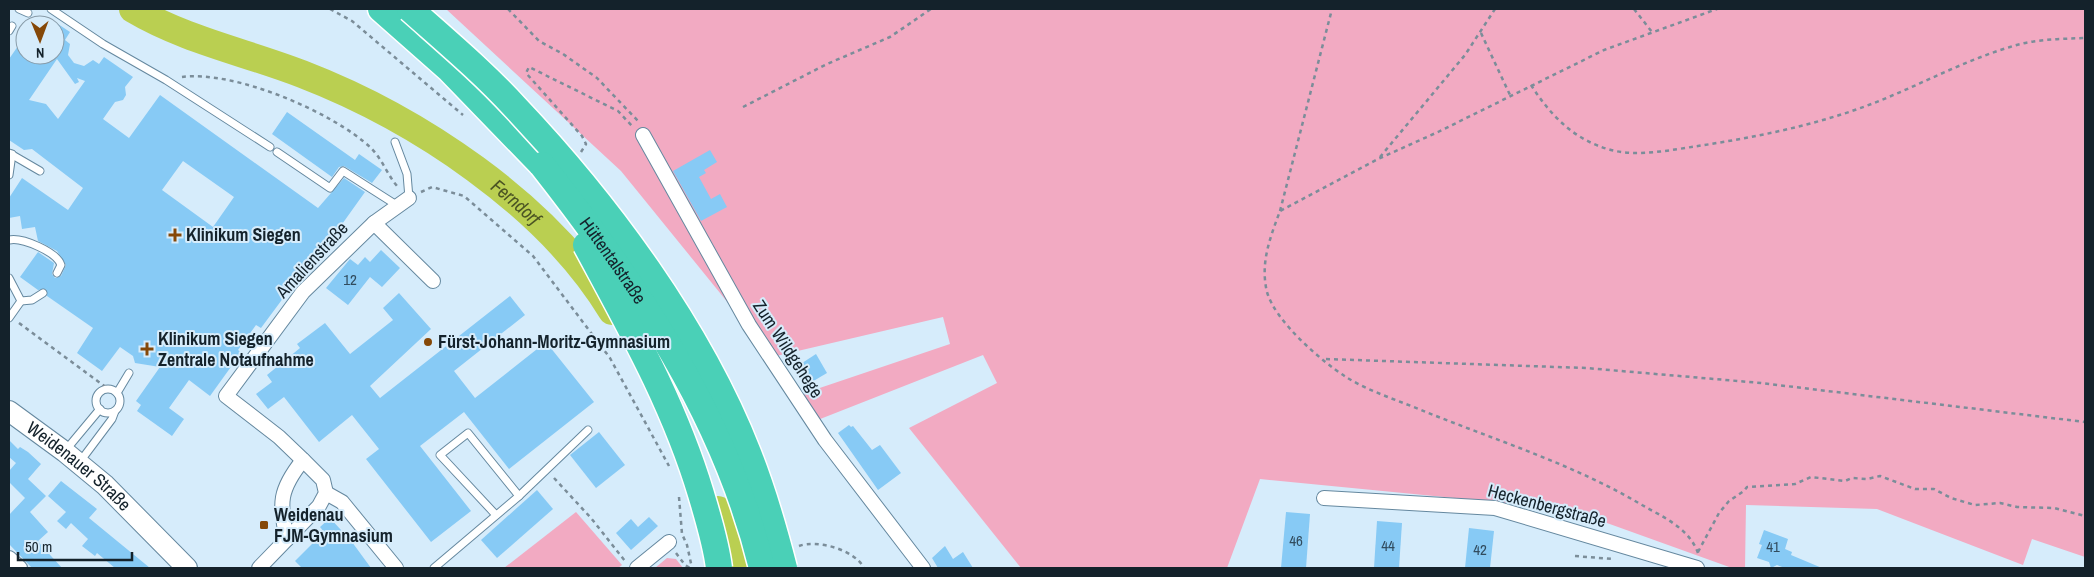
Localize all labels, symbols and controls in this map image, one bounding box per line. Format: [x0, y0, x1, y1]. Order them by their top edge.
north arrow [15, 15, 65, 65]
text: N [36, 44, 45, 62]
water label: Ferndorf [486, 173, 548, 232]
street label: Hüttentalstraße [574, 212, 652, 309]
street label: Amalienstraße [269, 216, 354, 304]
place label: Klinikum Siegen [186, 222, 301, 247]
marker: Klinikum Siegen [168, 228, 182, 242]
house number: 12 [343, 269, 357, 290]
street label: Zum Wildgehege [747, 295, 830, 403]
place label: Klinikum Siegen Zentrale Notaufnahme [158, 326, 314, 372]
place label: Fürst-Johann-Moritz-Gymnasium [438, 329, 670, 354]
marker: Fürst-Johann-Moritz-Gymnasium [422, 336, 434, 348]
marker: Klinikum Siegen Zentrale Notaufnahme [140, 342, 154, 356]
street label: Weidenauer Straße [22, 415, 137, 516]
street label: Heckenbergstraße [1485, 478, 1609, 533]
place label: Weidenau FJM-Gymnasium [274, 502, 393, 548]
marker: Weidenau FJM-Gymnasium [258, 519, 270, 531]
scale bar [18, 530, 131, 562]
house number: 46 [1289, 530, 1303, 551]
house number: 44 [1381, 535, 1395, 556]
text: 50 m [25, 536, 52, 557]
house number: 41 [1766, 536, 1780, 557]
house number: 42 [1473, 539, 1487, 560]

